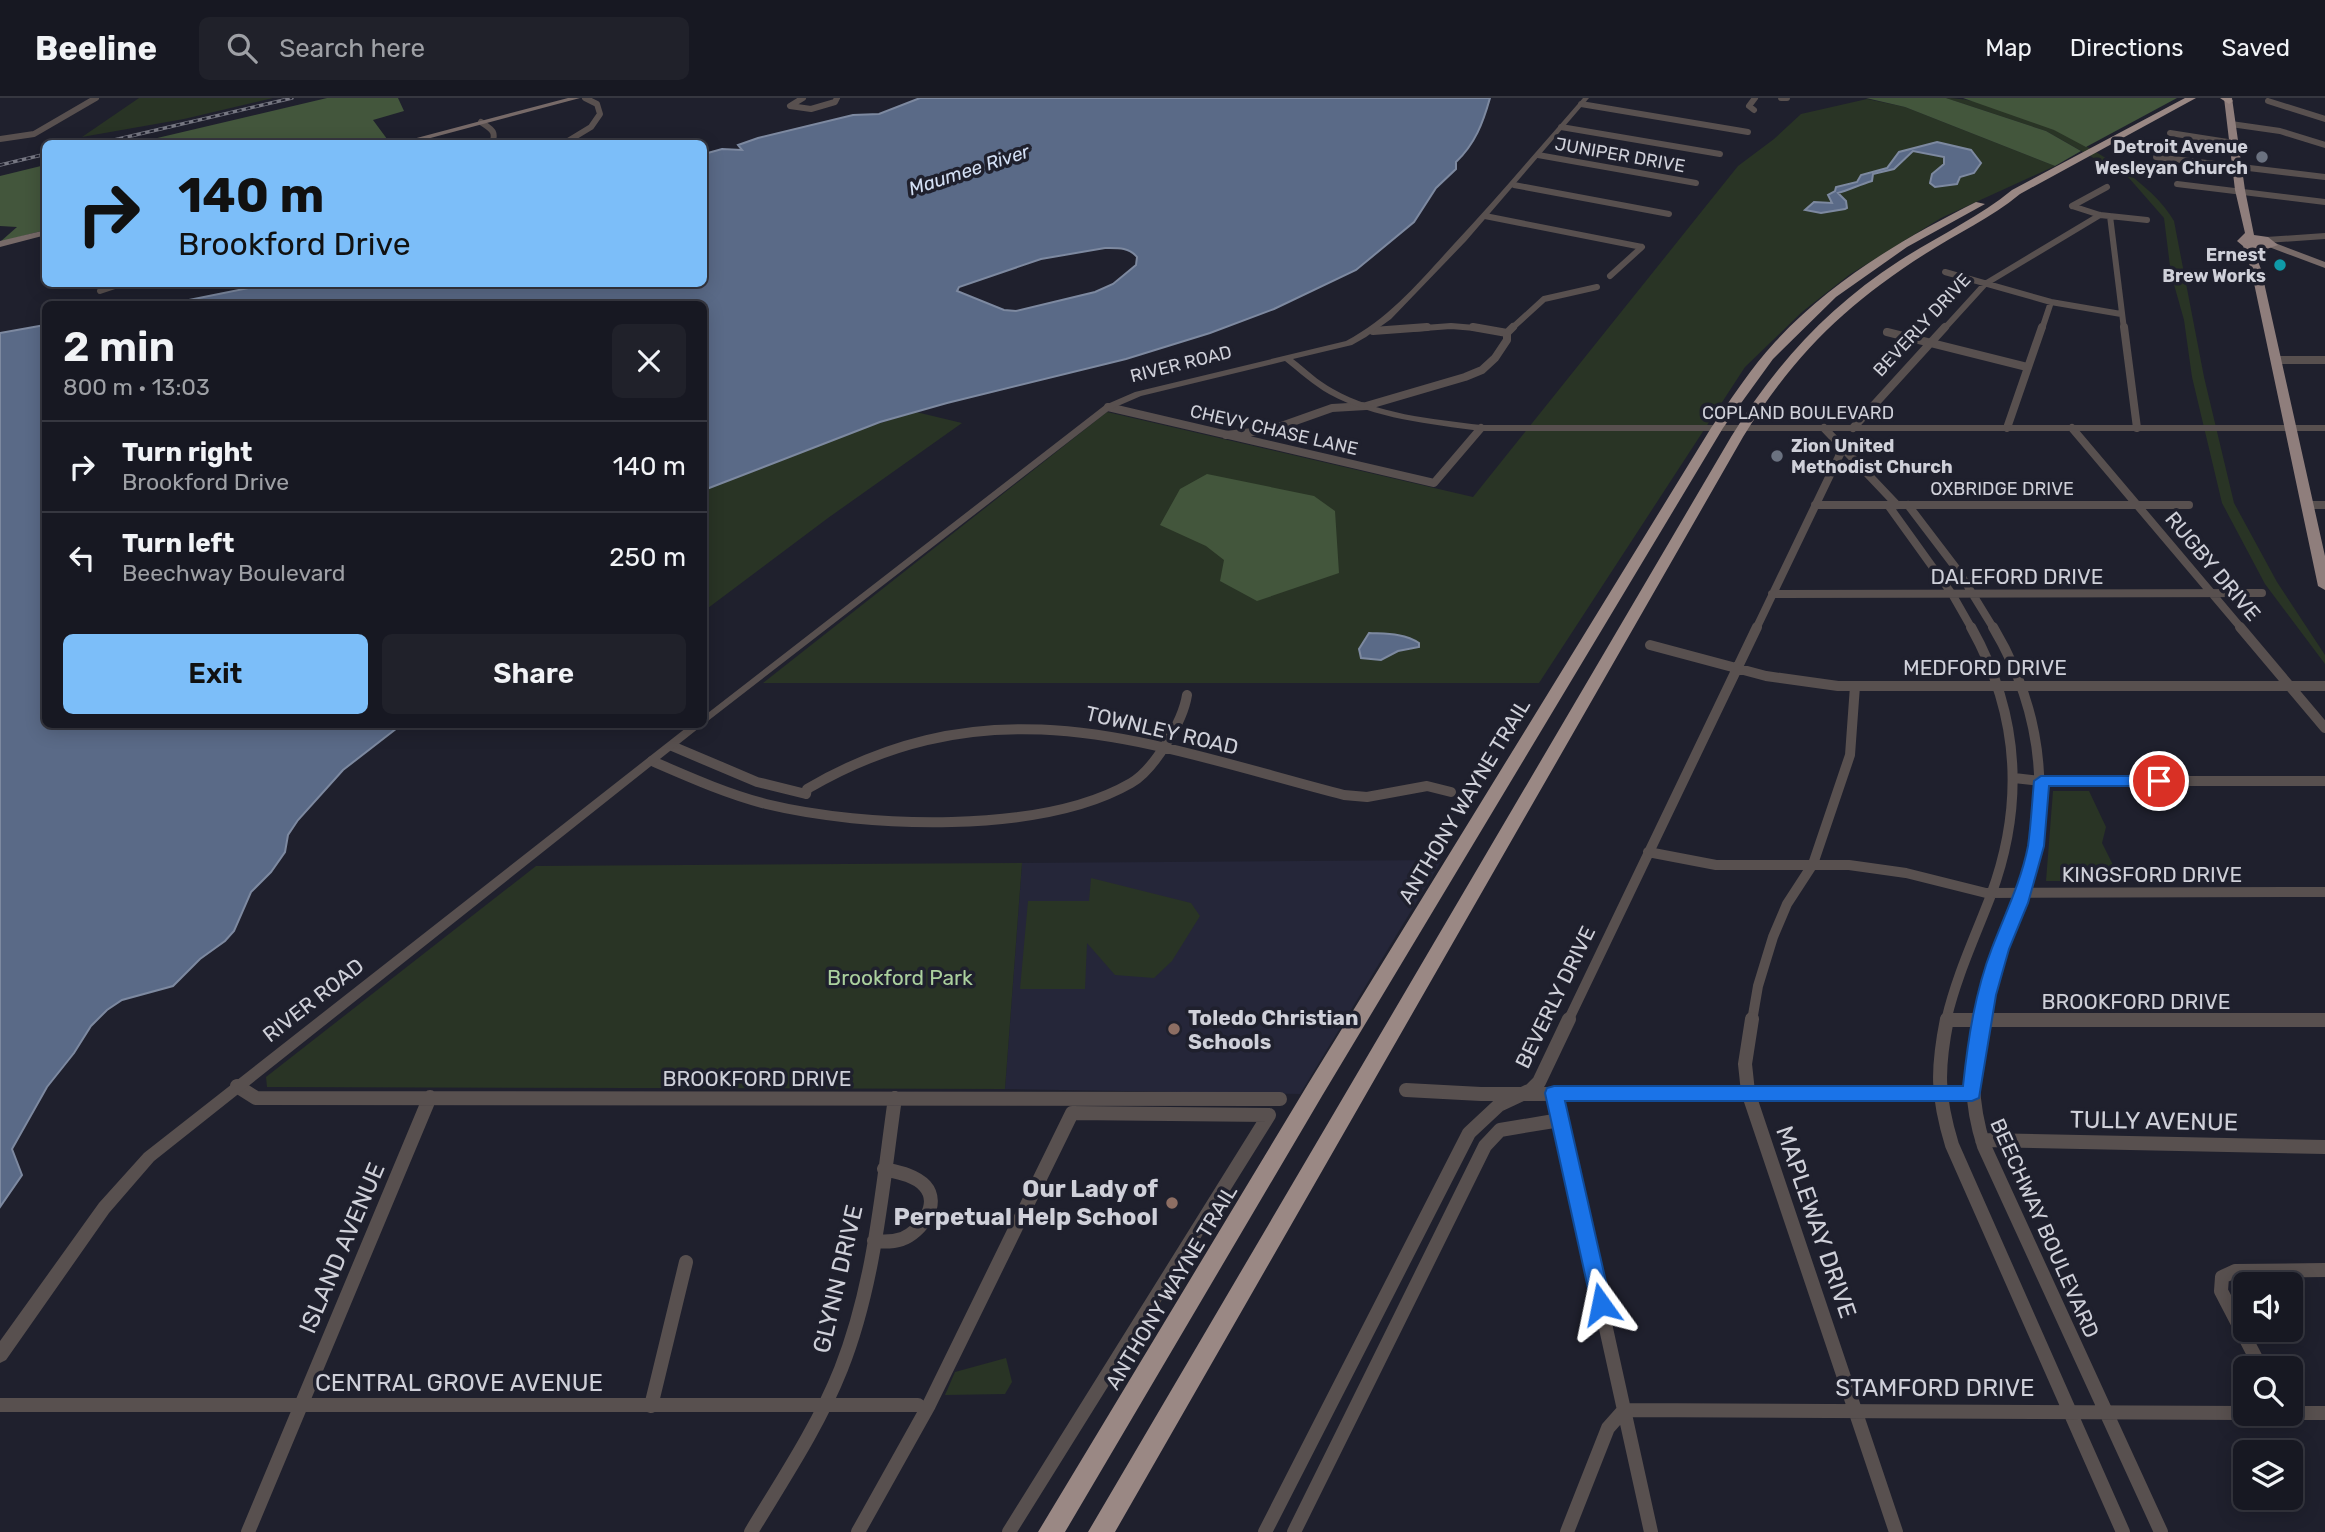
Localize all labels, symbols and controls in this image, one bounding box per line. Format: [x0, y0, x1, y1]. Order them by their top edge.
search box [199, 17, 689, 80]
text: Beeline [35, 29, 157, 68]
icon: search [223, 29, 261, 67]
text: Search here [279, 33, 425, 64]
text: Map [1985, 34, 2032, 62]
text: Directions [2070, 34, 2183, 62]
text: Saved [2221, 34, 2290, 62]
street label: JUNIPER DRIVE [1553, 133, 1687, 177]
place label: Detroit Avenue Wesleyan Church [2095, 136, 2248, 179]
water label: Maumee River [906, 139, 1033, 200]
marker: Detroit Avenue Wesleyan Church [2254, 149, 2270, 165]
text: 140 m [178, 166, 324, 224]
icon: right [63, 168, 154, 259]
text: Brookford Drive [178, 225, 411, 263]
place label: Ernest Brew Works [2162, 244, 2266, 287]
marker: Ernest Brew Works [2272, 257, 2288, 273]
street label: BEVERLY DRIVE [1869, 269, 1975, 381]
text: 2 min [63, 322, 175, 372]
button: close [612, 324, 686, 398]
street label: RIVER ROAD [1128, 341, 1234, 387]
text: 800 m · 13:03 [63, 373, 210, 401]
street label: CHEVY CHASE LANE [1188, 400, 1360, 460]
street label: COPLAND BOULEVARD [1702, 402, 1894, 424]
place label: Zion United Methodist Church [1791, 435, 1953, 478]
text: Turn right [122, 437, 252, 468]
icon: right [63, 448, 101, 486]
marker: Zion United Methodist Church [1769, 448, 1785, 464]
text: 140 m [613, 451, 686, 482]
text: Brookford Drive [122, 468, 289, 496]
street label: OXBRIDGE DRIVE [1930, 478, 2074, 500]
street label: RUGBY DRIVE [2160, 506, 2266, 626]
text: Turn left [122, 528, 234, 559]
icon: left [63, 539, 101, 577]
text: 250 m [609, 542, 686, 573]
text: Beechway Boulevard [122, 559, 346, 587]
street label: DALEFORD DRIVE [1930, 564, 2104, 589]
button: Exit [63, 634, 368, 714]
button: Share [382, 634, 686, 714]
street label: MEDFORD DRIVE [1903, 655, 2067, 680]
street label: ANTHONY WAYNE TRAIL [1393, 694, 1535, 908]
street label: TOWNLEY ROAD [1083, 700, 1241, 760]
pin [2129, 751, 2189, 811]
icon: arrive [2140, 762, 2178, 800]
street label: KINGSFORD DRIVE [2062, 862, 2242, 887]
street label: BEVERLY DRIVE [1510, 922, 1600, 1072]
street label: RIVER ROAD [258, 953, 368, 1047]
park label: Brookford Park [827, 965, 973, 990]
street label: BROOKFORD DRIVE [2041, 989, 2231, 1014]
place label: Toledo Christian Schools [1188, 1005, 1358, 1054]
marker: Toledo Christian Schools [1166, 1021, 1182, 1037]
street label: BROOKFORD DRIVE [662, 1066, 852, 1091]
street label: TULLY AVENUE [2070, 1106, 2238, 1136]
street label: BEECHWAY BOULEVARD [1985, 1114, 2105, 1342]
street label: MAPLEWAY DRIVE [1770, 1122, 1862, 1322]
street label: ISLAND AVENUE [293, 1158, 391, 1338]
place label: Our Lady of Perpetual Help School [894, 1175, 1158, 1231]
street label: ANTHONY WAYNE TRAIL [1100, 1180, 1242, 1394]
marker: Our Lady of Perpetual Help School [1164, 1195, 1180, 1211]
street label: GLYNN DRIVE [807, 1202, 869, 1356]
position arrow [1564, 1267, 1638, 1341]
map controls [2233, 1272, 2303, 1510]
button: sound [2233, 1272, 2303, 1342]
button: search [2233, 1356, 2303, 1426]
street label: CENTRAL GROVE AVENUE [315, 1369, 603, 1397]
street label: STAMFORD DRIVE [1835, 1374, 2035, 1402]
button: layers [2233, 1440, 2303, 1510]

